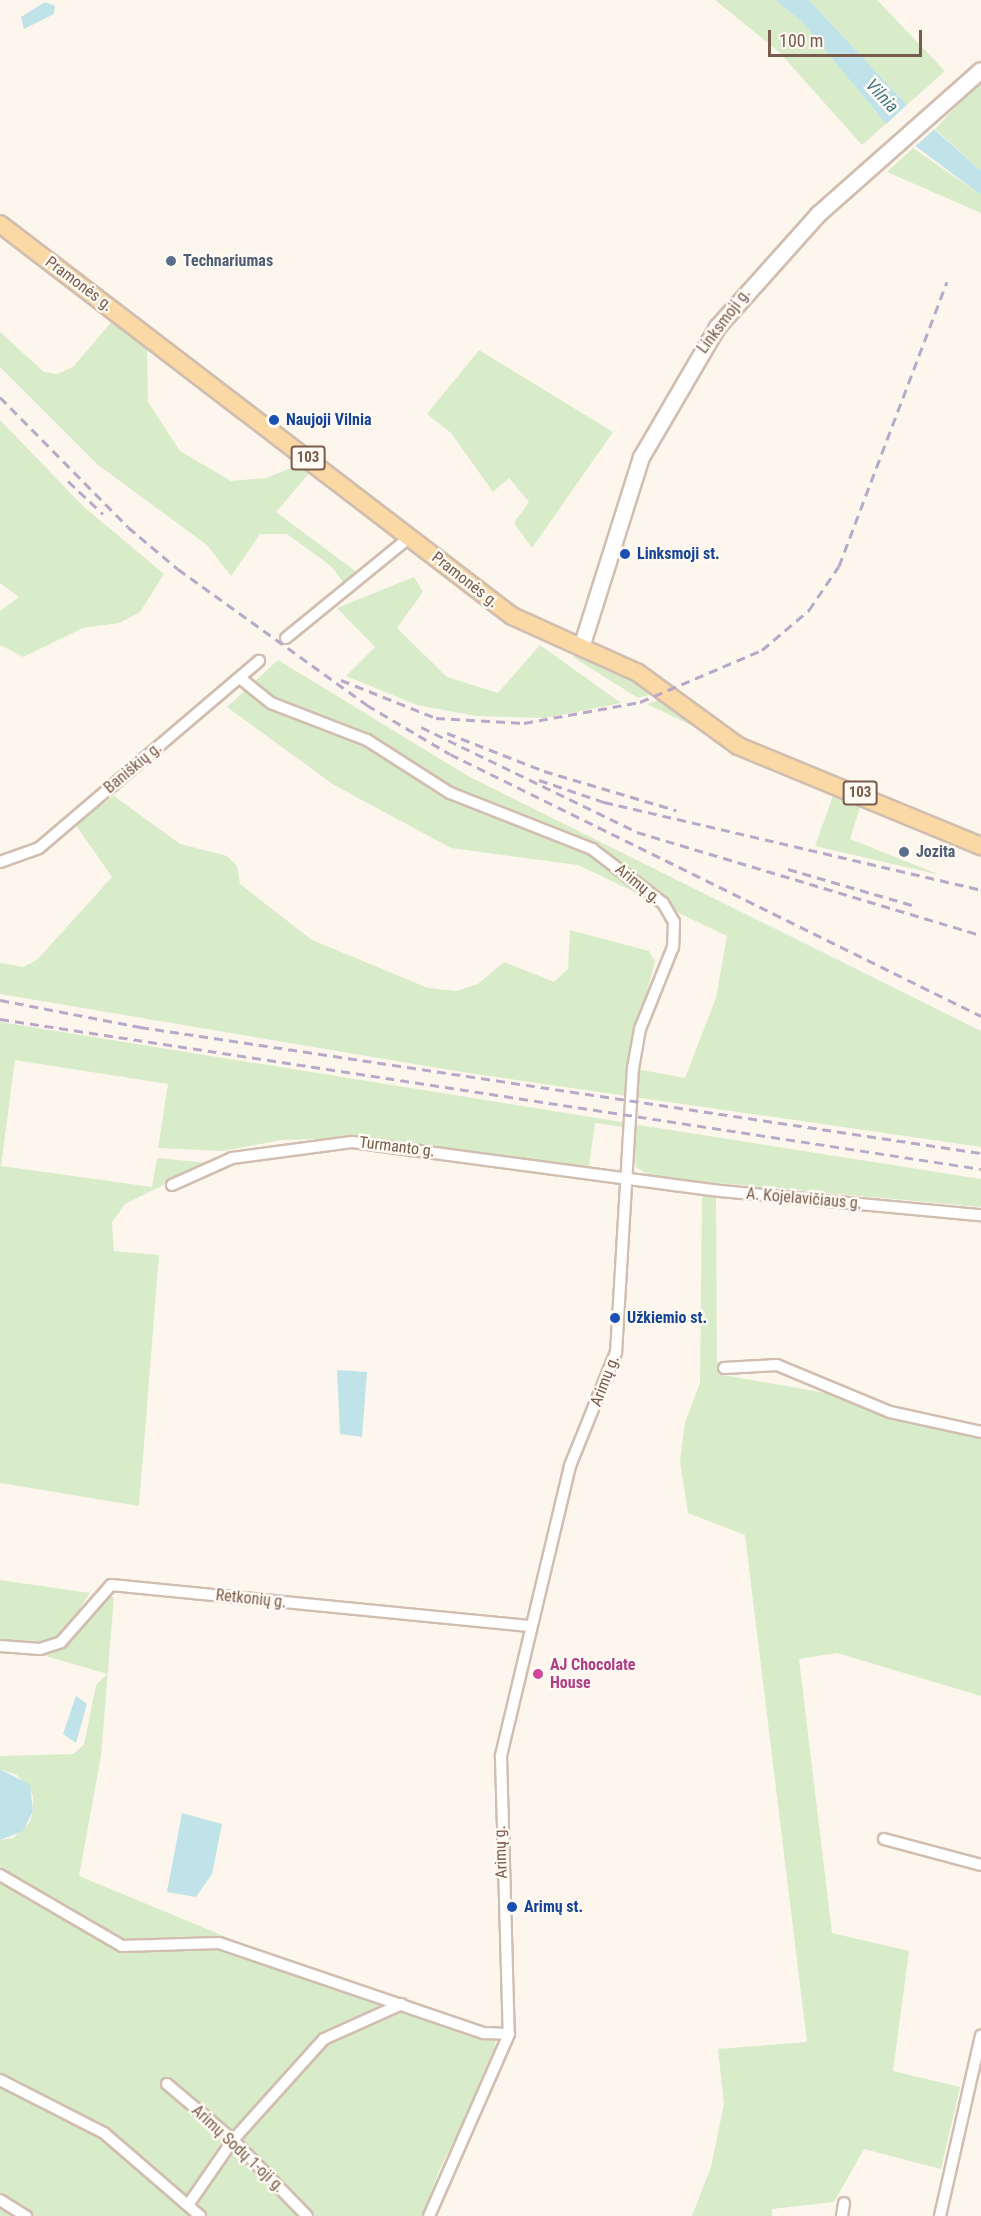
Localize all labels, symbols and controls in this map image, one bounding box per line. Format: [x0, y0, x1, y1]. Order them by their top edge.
scale bar [771, 18, 926, 56]
text: 100 m [779, 30, 823, 51]
water label: Vilnia [861, 75, 903, 117]
place label: Technariumas [183, 251, 273, 271]
street label: Pramonės g. [41, 252, 117, 316]
marker: Technariumas [164, 254, 178, 268]
street label: Linksmoji g. [693, 285, 755, 357]
place label: Naujoji Vilnia [286, 410, 371, 430]
marker: Naujoji Vilnia [267, 413, 281, 427]
road number: 103 [290, 446, 326, 470]
place label: Linksmoji st. [637, 544, 720, 564]
marker: Linksmoji st. [618, 547, 632, 561]
street label: Pramonės g. [428, 548, 502, 612]
street label: Baniškių g. [100, 738, 166, 798]
road number: 103 [842, 781, 878, 805]
place label: Jozita [916, 842, 955, 862]
marker: Jozita [897, 845, 911, 859]
street label: Arimų g. [611, 860, 665, 908]
street label: Turmanto g. [358, 1133, 436, 1161]
street label: A. Kojelavičiaus g. [745, 1184, 863, 1214]
place label: Užkiemio st. [627, 1308, 707, 1328]
marker: Užkiemio st. [608, 1311, 622, 1325]
street label: Arimų g. [586, 1353, 624, 1409]
street label: Retkonių g. [215, 1586, 287, 1612]
place label: AJ Chocolate House [550, 1655, 635, 1693]
marker: AJ Chocolate House [531, 1667, 545, 1681]
street label: Arimų g. [490, 1825, 512, 1879]
place label: Arimų st. [524, 1897, 583, 1917]
marker: Arimų st. [505, 1900, 519, 1914]
street label: Arimų Sodų 1-oji g. [188, 2101, 288, 2197]

